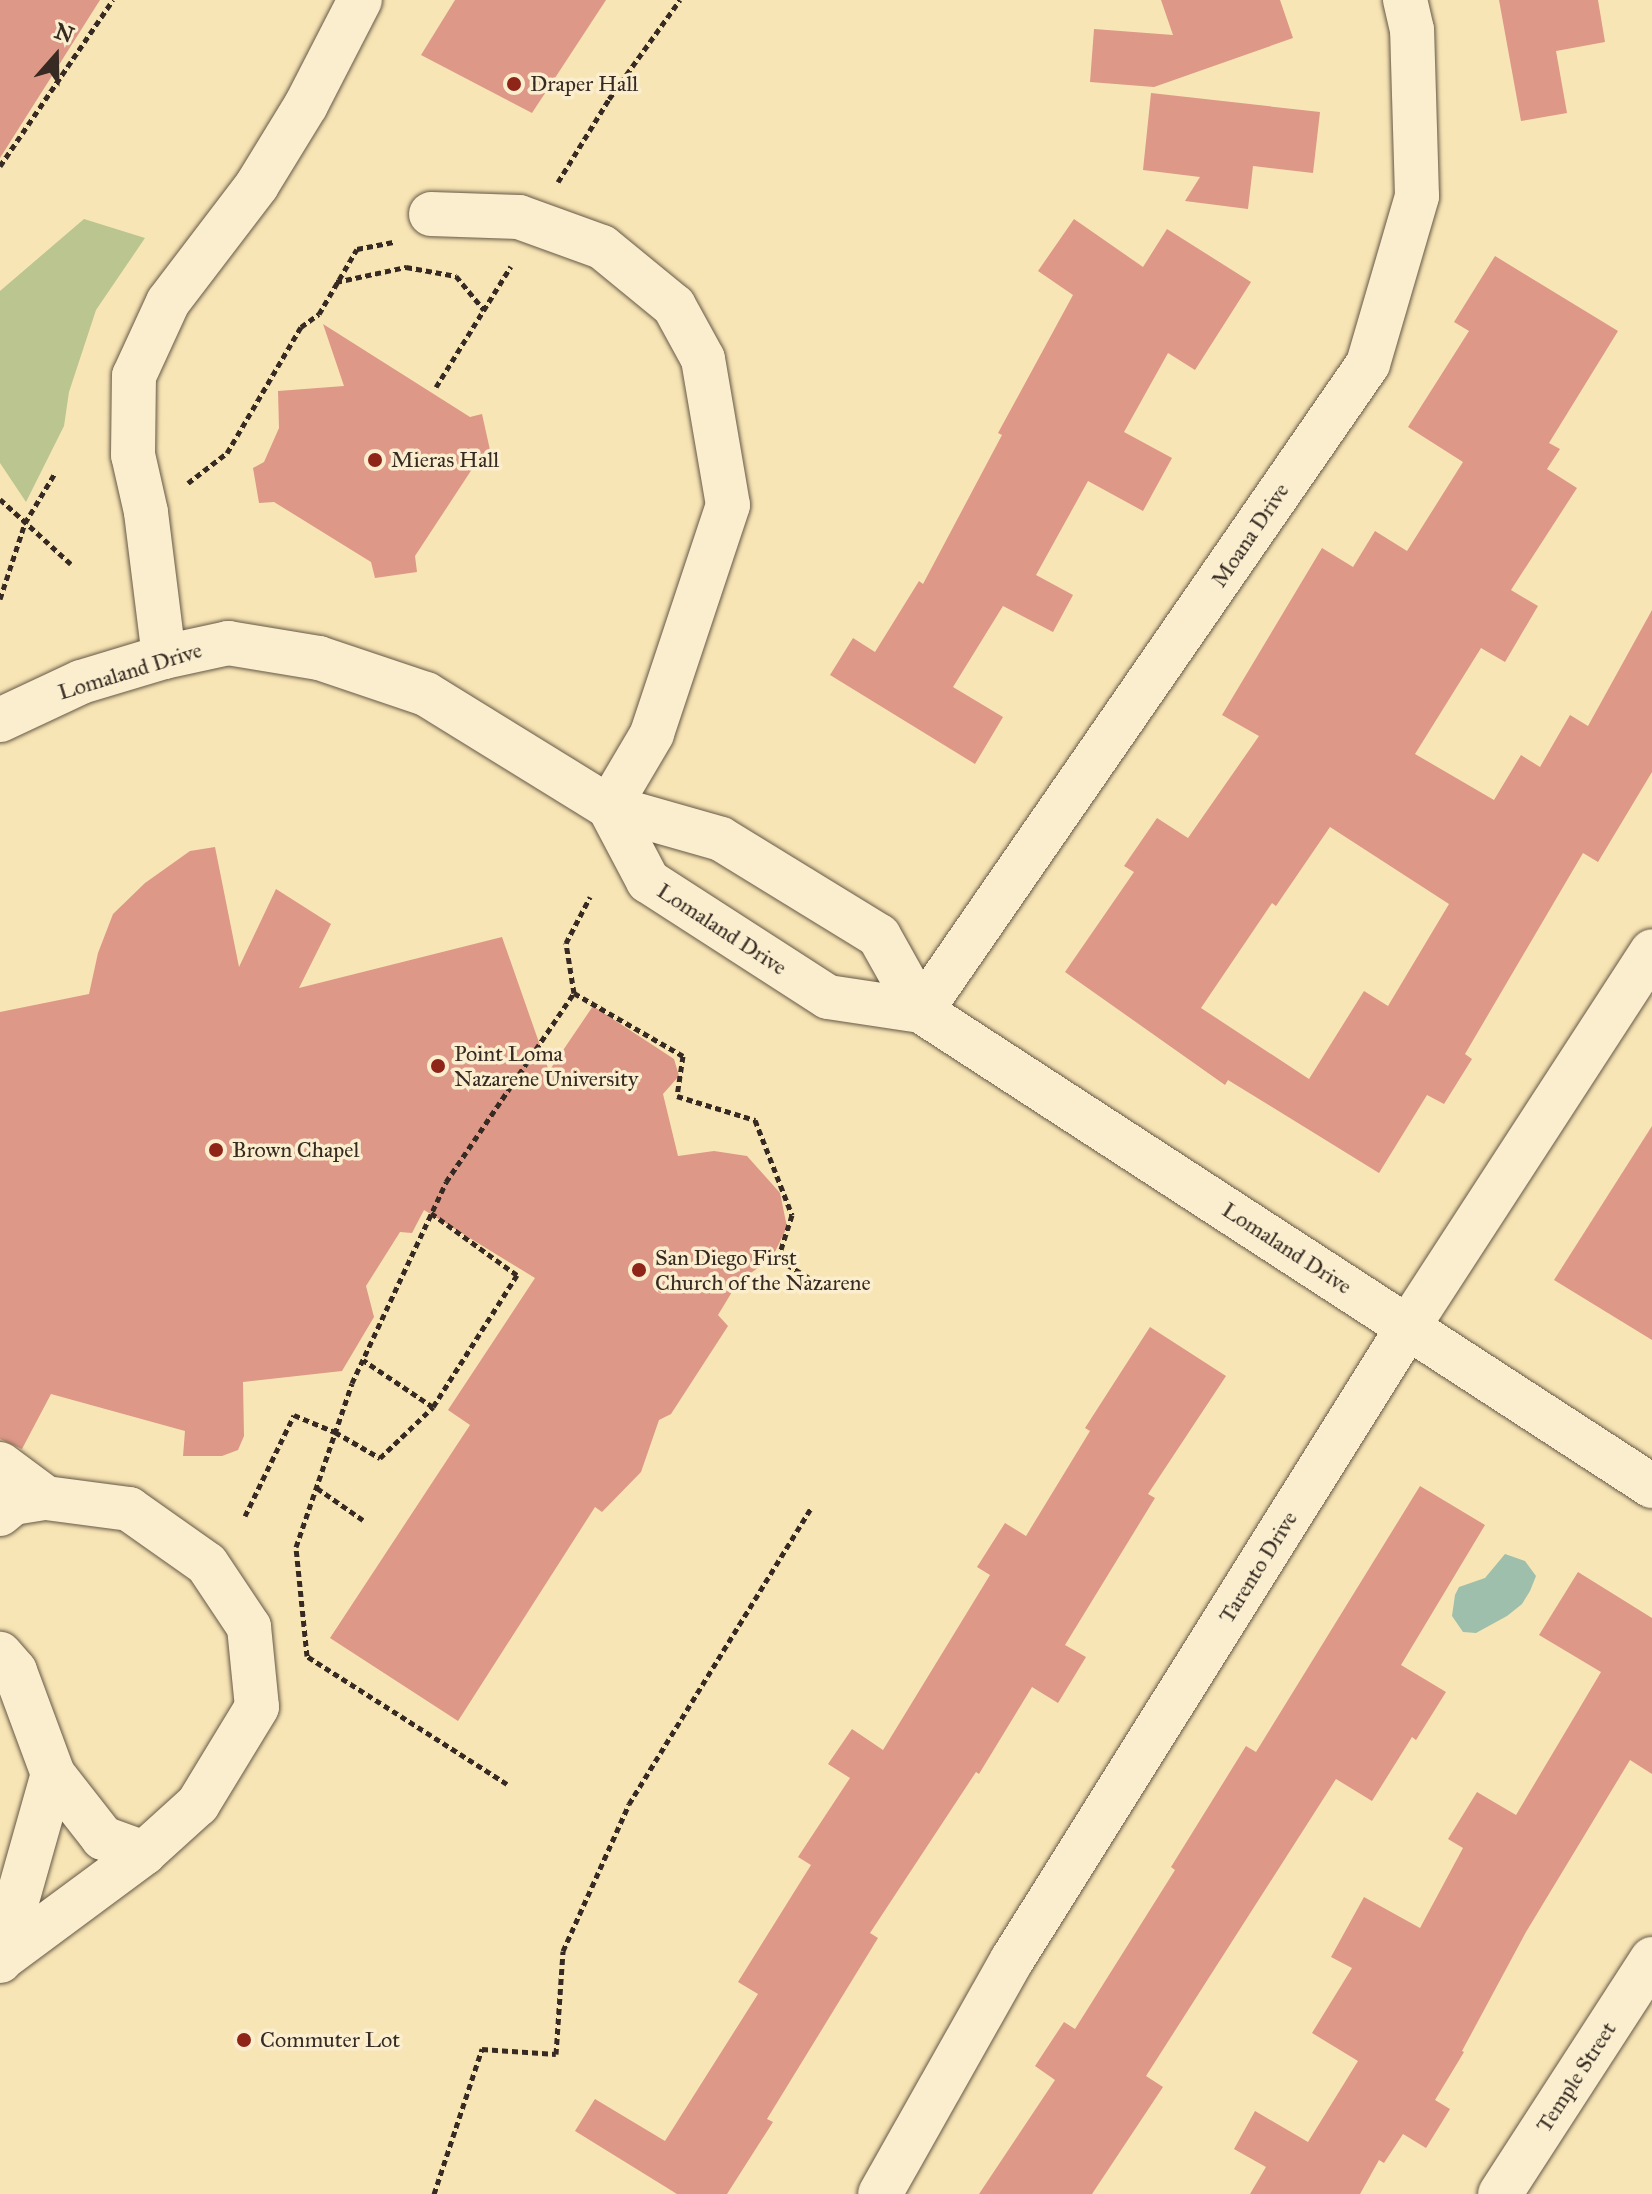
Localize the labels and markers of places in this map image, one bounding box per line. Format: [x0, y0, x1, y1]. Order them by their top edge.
place label: Draper Hall [530, 71, 638, 97]
marker: Draper Hall [505, 75, 523, 93]
place label: Mieras Hall [391, 447, 499, 473]
marker: Mieras Hall [366, 451, 384, 469]
place label: Point Loma Nazarene University [454, 1040, 638, 1092]
marker: Point Loma Nazarene University [429, 1057, 447, 1075]
place label: Brown Chapel [232, 1137, 359, 1163]
marker: Brown Chapel [207, 1141, 225, 1159]
place label: San Diego First Church of the Nazarene [655, 1244, 871, 1296]
marker: San Diego First Church of the Nazarene [630, 1261, 648, 1279]
place label: Commuter Lot [260, 2027, 400, 2053]
marker: Commuter Lot [235, 2031, 253, 2049]

